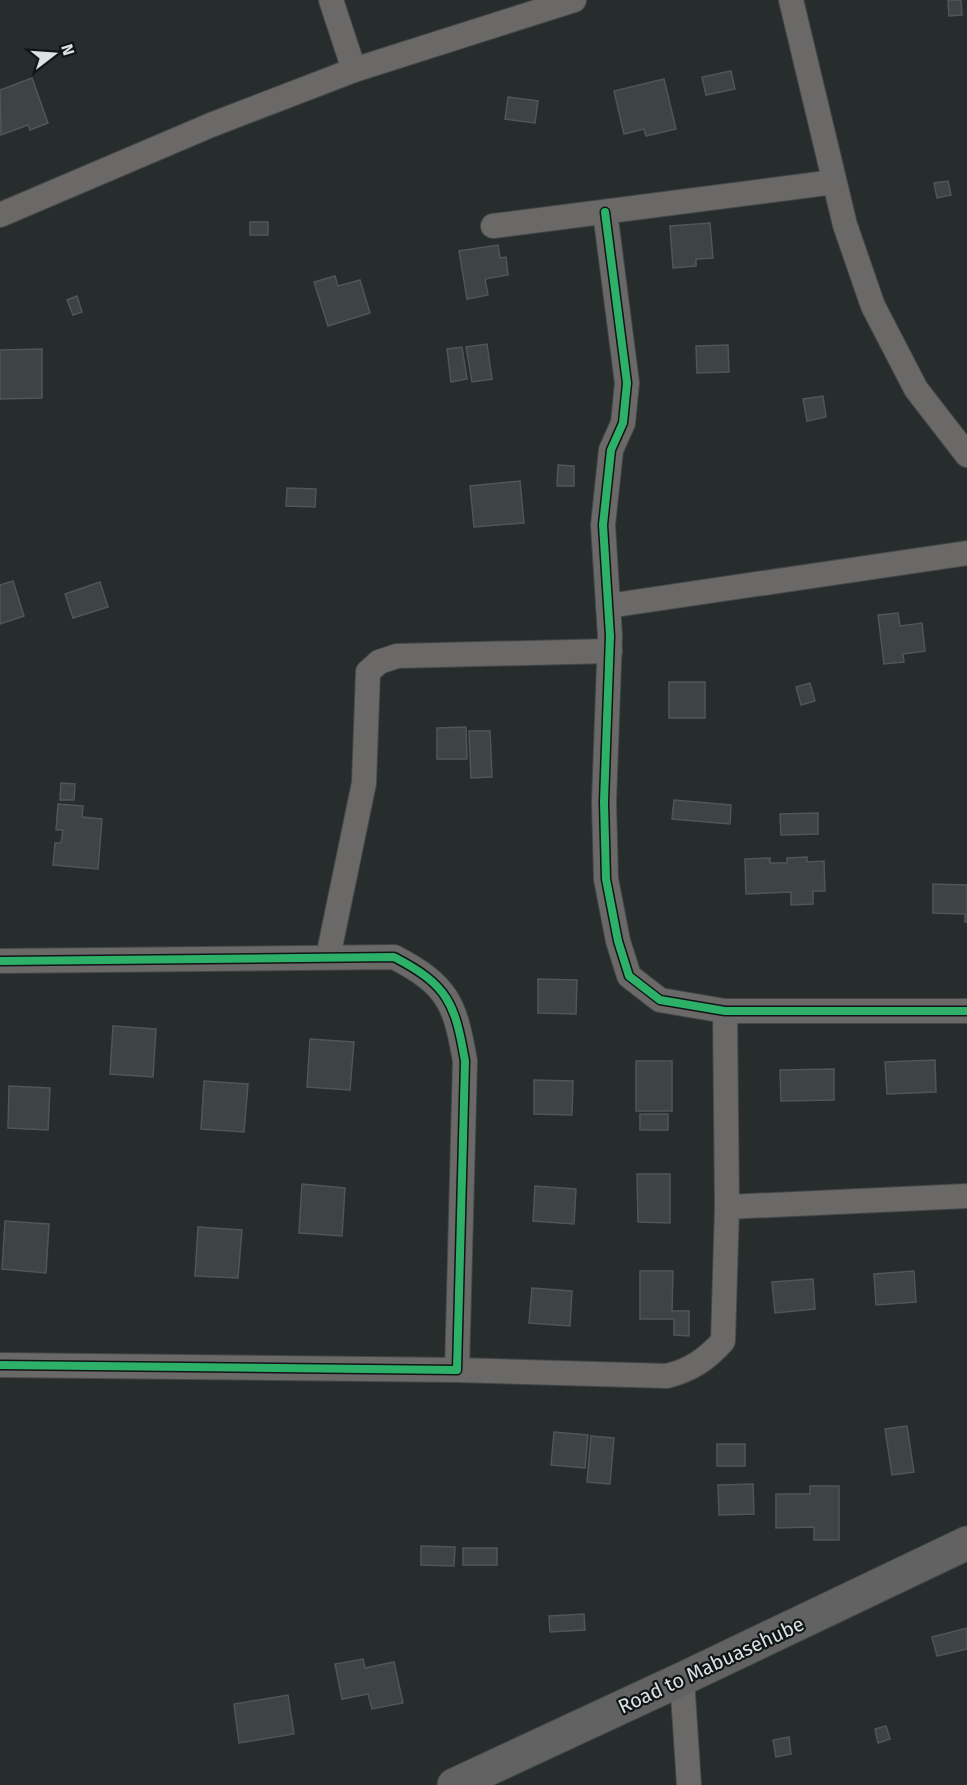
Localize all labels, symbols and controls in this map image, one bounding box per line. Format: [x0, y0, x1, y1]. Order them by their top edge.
north arrow [24, 24, 84, 84]
text: N [57, 42, 79, 58]
street label: Road to Mabuasehube [614, 1611, 808, 1719]

